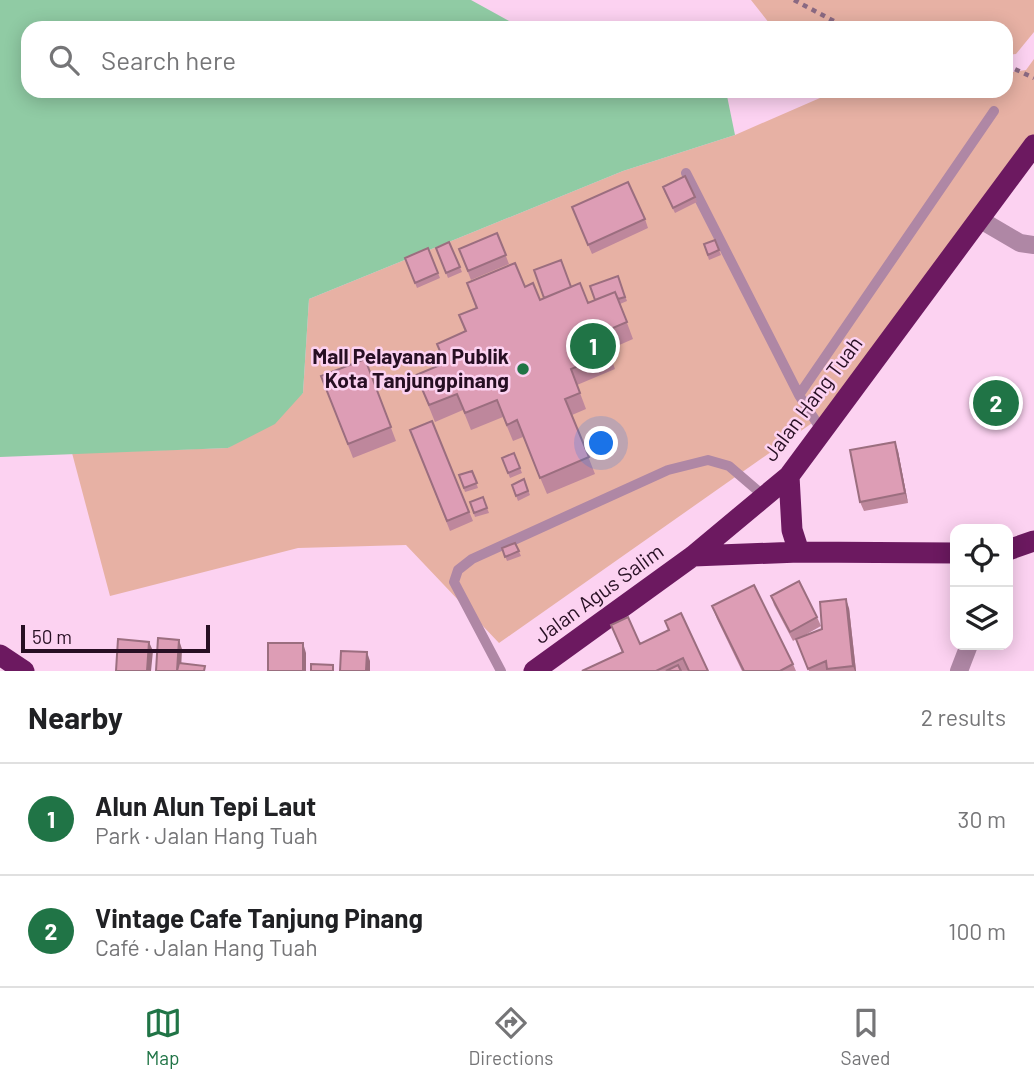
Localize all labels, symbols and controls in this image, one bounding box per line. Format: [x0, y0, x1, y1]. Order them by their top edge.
search box [21, 21, 1013, 98]
icon: search [45, 41, 83, 79]
text: Search here [101, 44, 236, 75]
pin: 1 [570, 320, 616, 372]
street label: Jalan Hang Tuah [757, 331, 867, 465]
place label: Mall Pelayanan Publik Kota Tanjungpinang [312, 343, 509, 392]
marker: Mall Pelayanan Publik Kota Tanjungpinang [515, 361, 531, 377]
pin: 2 [973, 377, 1019, 429]
your location [584, 426, 618, 460]
map controls [950, 524, 1013, 650]
button: locate [950, 524, 1013, 587]
street label: Jalan Agus Salim [529, 538, 668, 648]
button: layers [950, 587, 1013, 650]
scale bar [21, 622, 210, 654]
text: 50 m [32, 625, 72, 648]
text: Nearby [28, 699, 123, 735]
text: 2 results [921, 703, 1006, 731]
text: Alun Alun Tepi Laut [95, 790, 316, 821]
text: 1 [47, 805, 55, 833]
text: 30 m [958, 805, 1006, 833]
text: Park · Jalan Hang Tuah [95, 821, 318, 849]
text: Vintage Cafe Tanjung Pinang [95, 902, 423, 933]
text: 2 [45, 917, 57, 945]
text: 100 m [948, 917, 1006, 945]
text: Café · Jalan Hang Tuah [95, 933, 318, 961]
tab: Map [144, 1004, 182, 1069]
tab: Directions [469, 1004, 554, 1069]
tab: Saved [841, 1004, 890, 1069]

